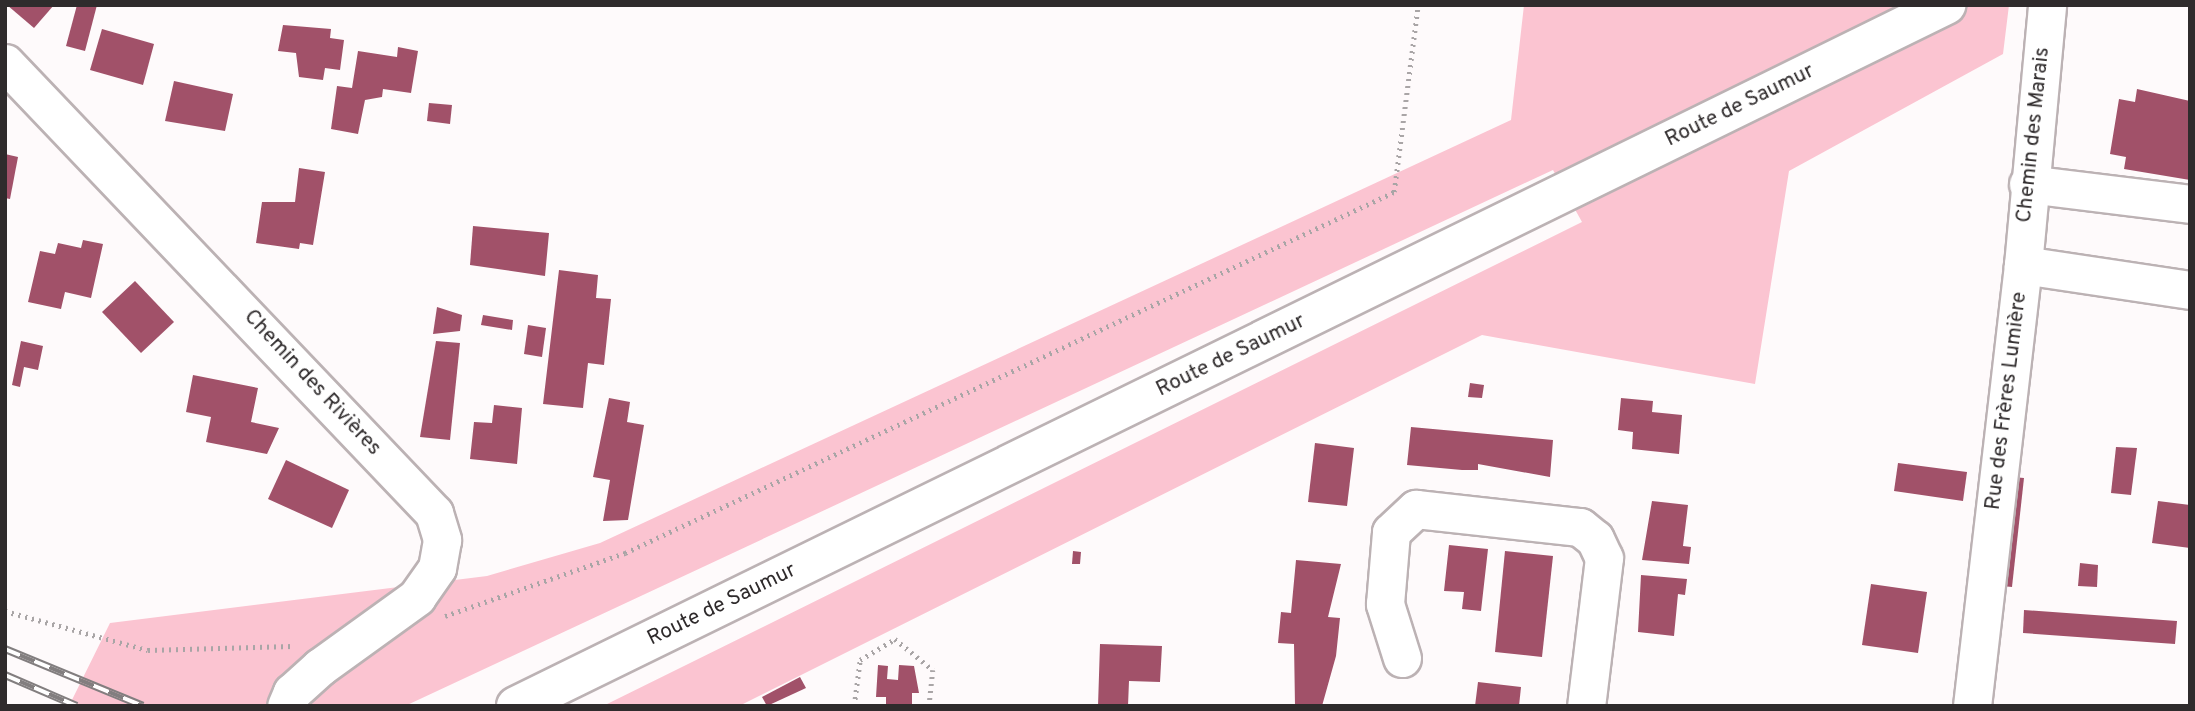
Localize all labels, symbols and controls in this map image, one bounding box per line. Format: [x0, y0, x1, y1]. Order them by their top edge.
street label: Chemin des Marais [2012, 46, 2056, 224]
street label: Route de Saumur [1661, 59, 1819, 153]
street label: Rue des Frères Lumière [1981, 291, 2033, 511]
street label: Chemin des Rivières [238, 305, 386, 461]
street label: Route de Saumur [1152, 309, 1310, 403]
street label: Route de Saumur [643, 558, 801, 652]

